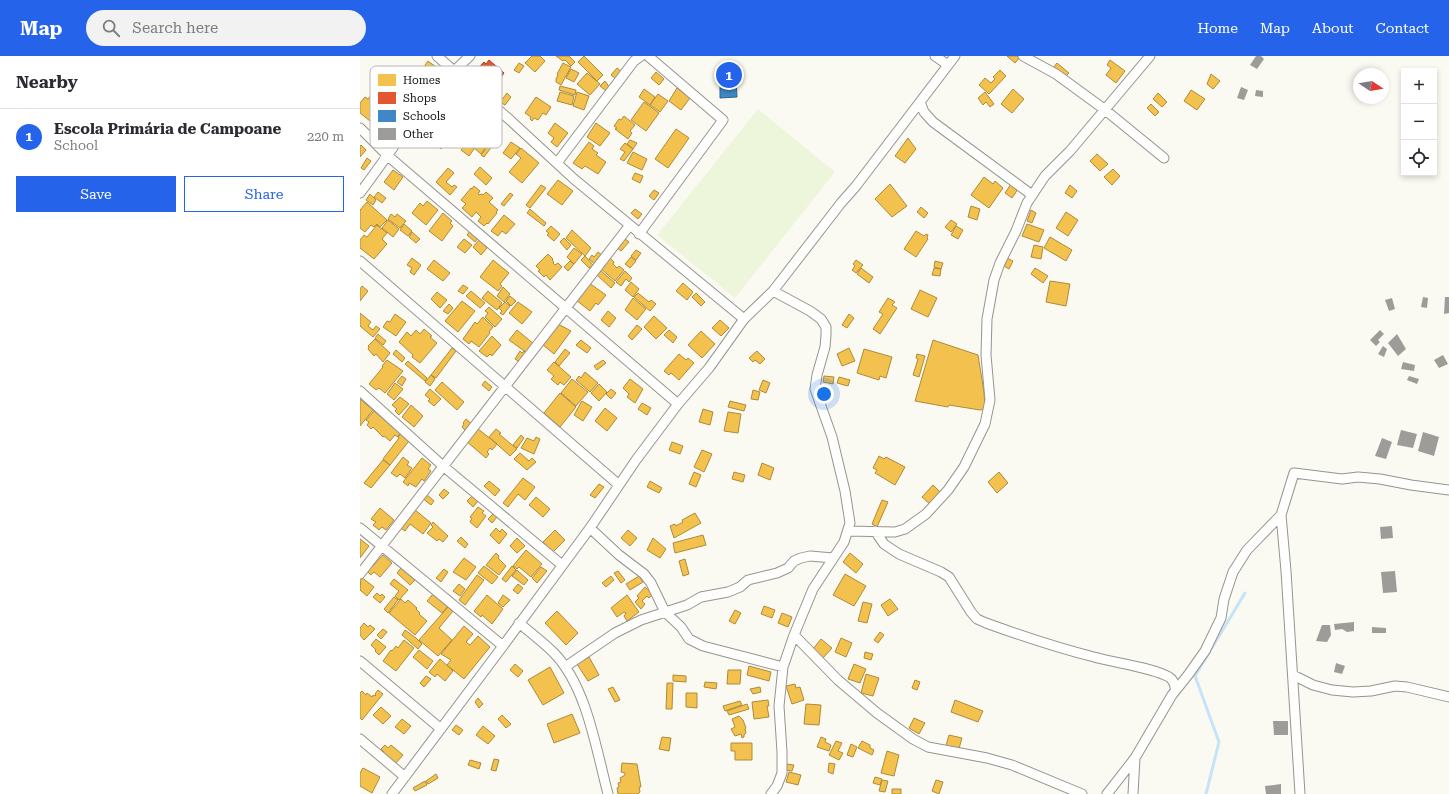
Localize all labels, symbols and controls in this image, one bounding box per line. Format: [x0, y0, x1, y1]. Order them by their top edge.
search box [86, 10, 366, 46]
text: Map [20, 17, 62, 40]
icon: search [100, 17, 122, 39]
text: Search here [132, 19, 218, 37]
text: Home [1197, 20, 1238, 36]
text: Map [1260, 20, 1290, 36]
text: About [1312, 20, 1354, 36]
text: Contact [1376, 20, 1429, 36]
pin: 1 [716, 60, 742, 90]
legend [370, 66, 502, 148]
north arrow [1353, 68, 1389, 104]
map controls [1401, 68, 1437, 176]
button: + [1401, 68, 1437, 104]
text: Nearby [16, 72, 78, 92]
text: Homes [403, 74, 440, 87]
text: Shops [403, 92, 436, 105]
button: − [1401, 104, 1437, 140]
text: Schools [403, 110, 445, 123]
text: Escola Primária de Campoane [54, 120, 281, 138]
text: Other [403, 128, 434, 141]
text: 1 [25, 129, 33, 144]
text: 220 m [307, 129, 344, 144]
text: School [54, 138, 98, 153]
button: locate [1401, 140, 1437, 176]
button: Save [16, 176, 176, 212]
button: Share [184, 176, 344, 212]
your location [814, 384, 834, 404]

